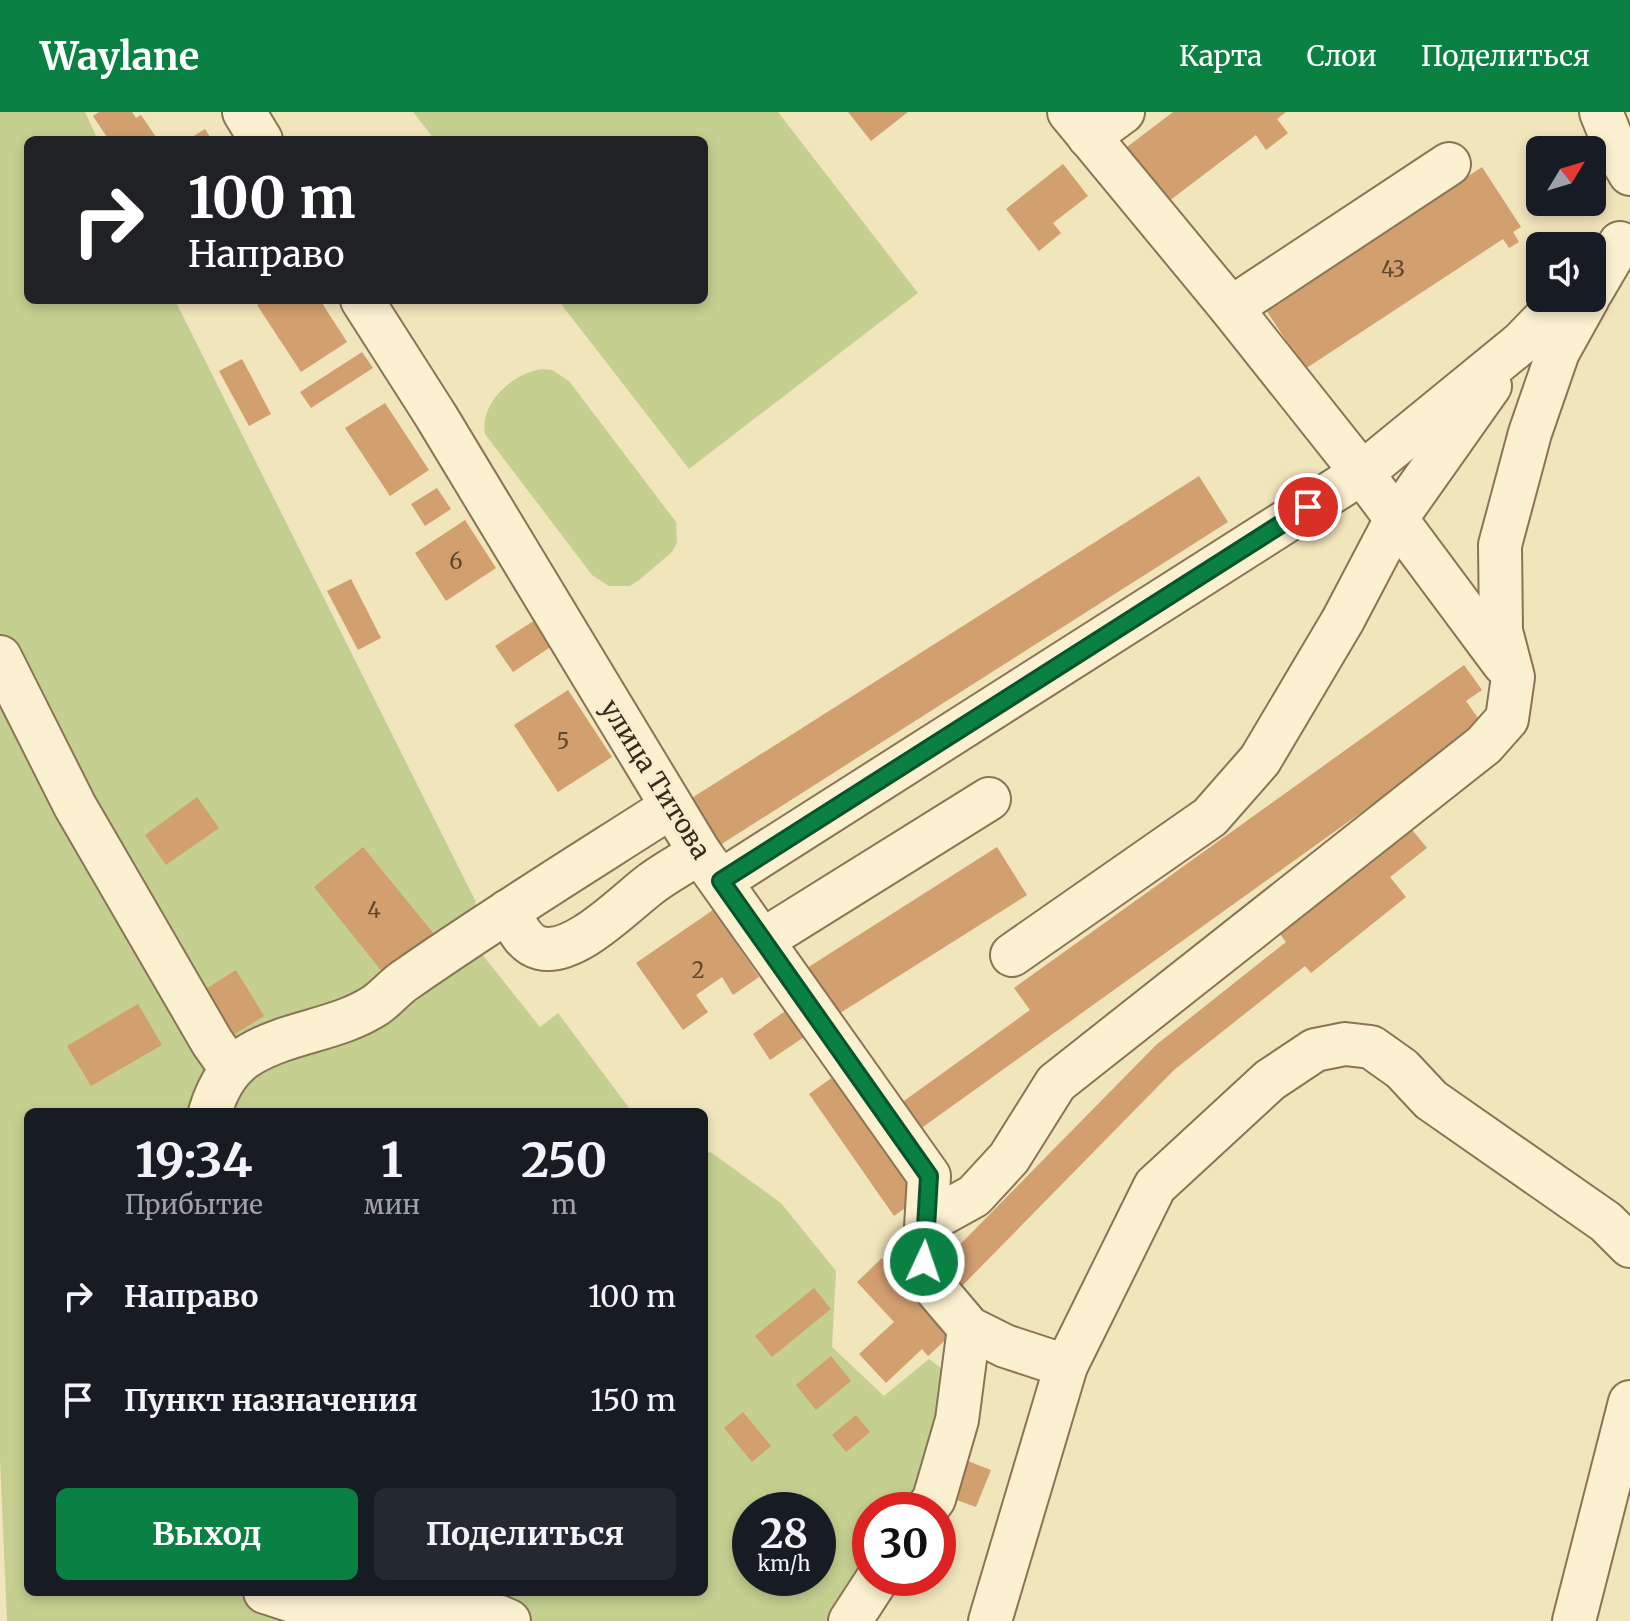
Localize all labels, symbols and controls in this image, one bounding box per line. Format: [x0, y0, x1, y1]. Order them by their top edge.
text: Waylane [40, 33, 199, 80]
text: Карта [1179, 38, 1262, 74]
text: Слои [1306, 38, 1377, 74]
text: Поделиться [1421, 38, 1590, 74]
north arrow [1526, 136, 1606, 216]
map controls [1526, 136, 1606, 312]
text: 100 m [188, 163, 356, 233]
icon: right [56, 168, 160, 272]
text: Направо [188, 232, 344, 277]
button: sound [1526, 232, 1606, 312]
house number: 43 [1381, 255, 1405, 283]
pin [1274, 473, 1342, 541]
icon: arrive [1286, 485, 1330, 529]
house number: 6 [449, 547, 463, 575]
street label: улица Титова [594, 693, 718, 865]
house number: 5 [557, 727, 569, 755]
house number: 4 [367, 896, 381, 924]
house number: 2 [691, 956, 705, 984]
text: 19:34 [135, 1130, 252, 1190]
text: 1 [381, 1130, 403, 1190]
text: 250 [521, 1130, 607, 1190]
text: Прибытие [125, 1188, 263, 1221]
text: мин [363, 1188, 420, 1221]
text: m [551, 1188, 577, 1221]
position arrow [882, 1220, 966, 1304]
icon: right [56, 1274, 100, 1318]
text: Направо [124, 1277, 258, 1315]
text: 100 m [588, 1277, 676, 1315]
icon: arrive [56, 1378, 100, 1422]
text: Пункт назначения [124, 1381, 418, 1419]
text: 150 m [590, 1381, 676, 1419]
button: Выход [56, 1488, 358, 1580]
button: Поделиться [374, 1488, 676, 1580]
speed limit sign: 30 [852, 1492, 956, 1596]
text: 28 [760, 1509, 808, 1559]
text: km/h [758, 1551, 810, 1576]

